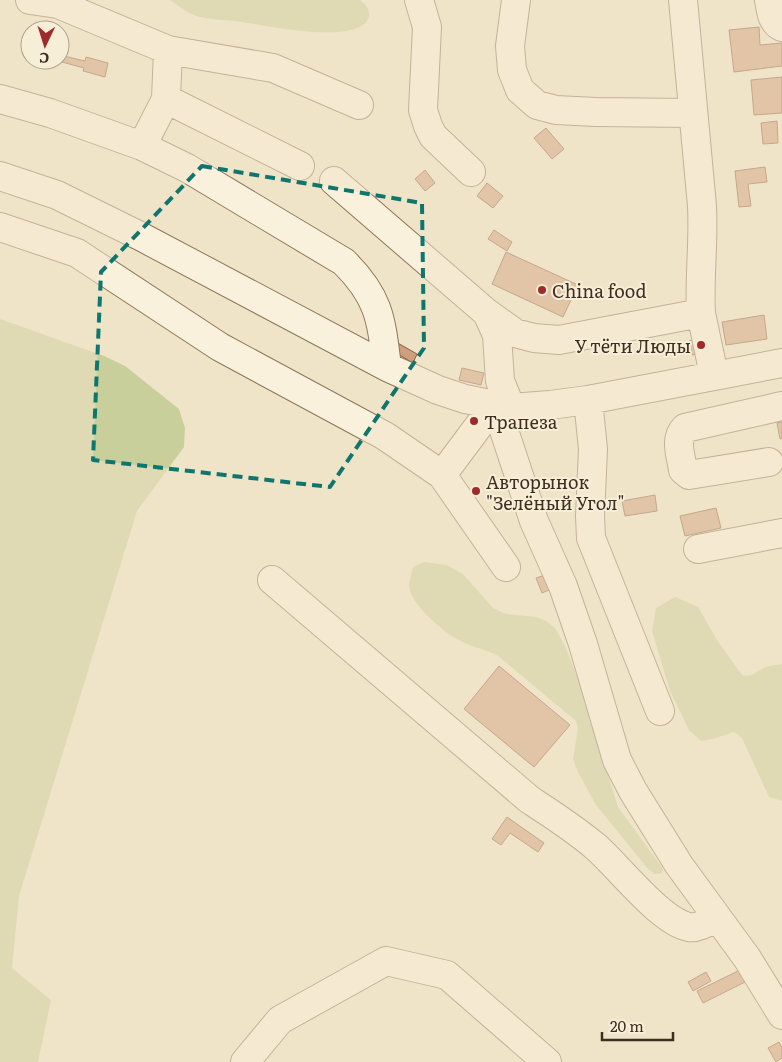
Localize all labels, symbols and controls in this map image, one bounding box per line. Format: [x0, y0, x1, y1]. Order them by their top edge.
north arrow [20, 20, 70, 70]
text: С [38, 49, 50, 69]
place label: China food [552, 277, 646, 304]
marker: China food [536, 284, 548, 296]
place label: У тёти Люды [575, 332, 691, 359]
marker: У тёти Люды [695, 339, 707, 351]
place label: Трапеза [484, 408, 558, 435]
marker: Трапеза [468, 415, 480, 427]
place label: Авторынок "Зелёный Угол" [486, 468, 624, 516]
marker: Авторынок "Зелёный Угол" [470, 485, 482, 497]
scale bar [602, 1010, 673, 1042]
text: 20 m [610, 1014, 644, 1037]

